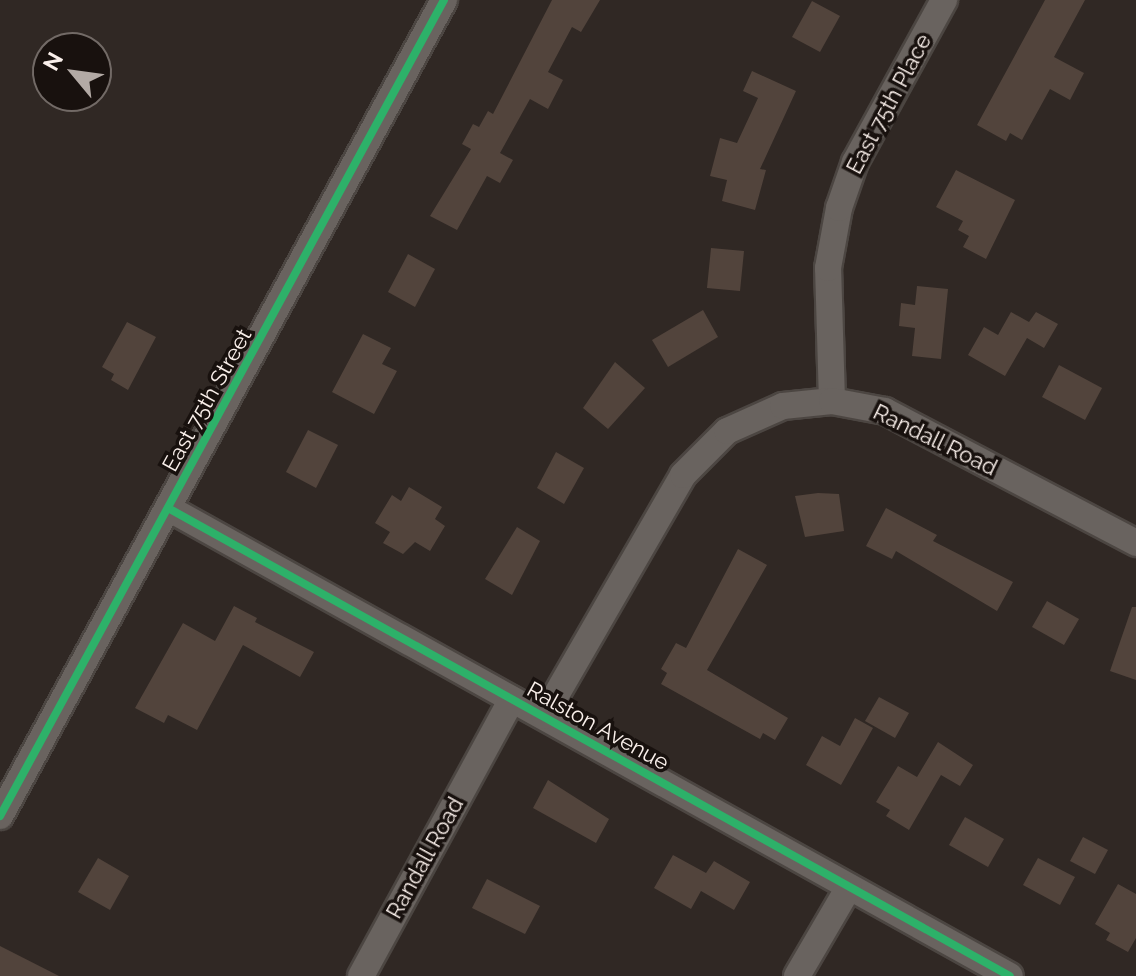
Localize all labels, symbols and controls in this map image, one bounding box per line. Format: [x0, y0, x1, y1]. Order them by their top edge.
street label: East 75th Place [841, 30, 937, 178]
north arrow [32, 32, 112, 112]
text: N [37, 48, 68, 75]
street label: East 75th Street [157, 324, 257, 476]
street label: Randall Road [869, 399, 1001, 481]
street label: Ralston Avenue [522, 676, 674, 776]
street label: Randall Road [381, 793, 469, 923]

